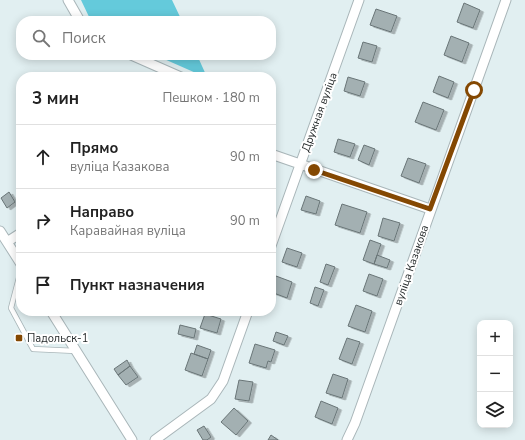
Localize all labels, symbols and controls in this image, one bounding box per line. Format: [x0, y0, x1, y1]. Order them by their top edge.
search box [16, 16, 276, 60]
icon: search [30, 27, 52, 49]
text: Поиск [62, 28, 106, 48]
street label: Дружная вуліца [298, 70, 341, 154]
route start [465, 81, 483, 99]
text: 3 мин [32, 87, 79, 110]
text: Пешком · 180 m [162, 89, 260, 107]
text: Прямо [70, 138, 118, 158]
icon: ahead [32, 146, 54, 168]
text: 90 m [230, 148, 260, 166]
text: вуліца Казакова [70, 158, 169, 176]
route end [305, 161, 323, 179]
text: Направо [70, 202, 134, 222]
icon: right [32, 210, 54, 232]
text: 90 m [230, 212, 260, 230]
text: Каравайная вуліца [70, 222, 186, 240]
street label: вуліца Казакова [391, 223, 432, 307]
icon: arrive [32, 274, 54, 296]
text: Пункт назначения [70, 275, 205, 295]
map controls [477, 320, 513, 428]
button: + [477, 320, 513, 356]
place label: Падольск-1 [27, 331, 88, 346]
marker: Падольск-1 [14, 333, 24, 343]
button: − [477, 356, 513, 392]
button: layers [477, 392, 513, 428]

